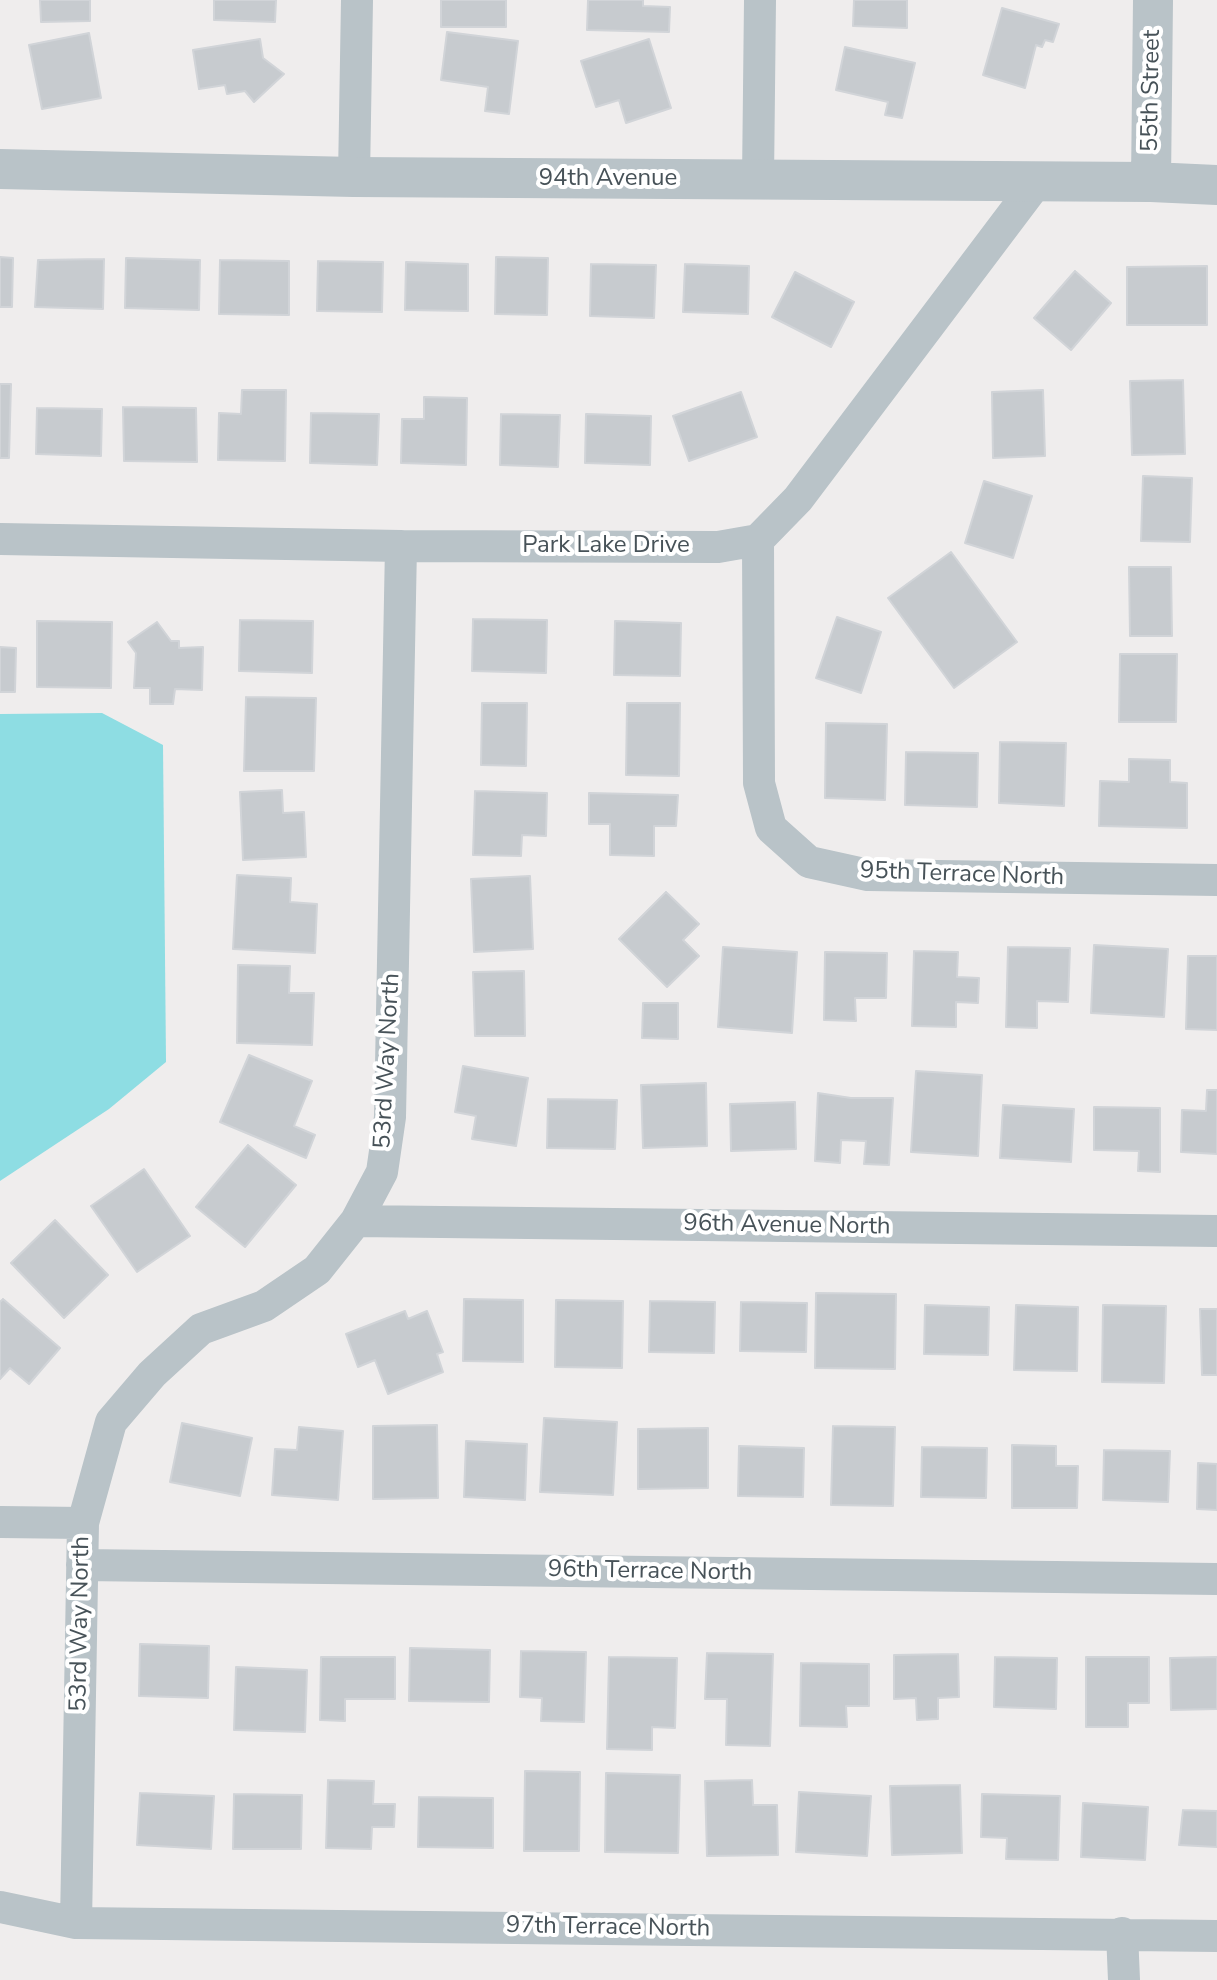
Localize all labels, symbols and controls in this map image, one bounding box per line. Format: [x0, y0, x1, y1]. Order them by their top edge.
street label: 55th Street [1137, 30, 1167, 152]
street label: 94th Avenue [539, 165, 677, 193]
street label: Park Lake Drive [522, 532, 690, 560]
street label: 95th Terrace North [859, 857, 1065, 893]
street label: 53rd Way North [369, 972, 407, 1150]
street label: 96th Avenue North [683, 1210, 891, 1242]
street label: 53rd Way North [65, 1536, 97, 1712]
street label: 96th Terrace North [548, 1556, 752, 1588]
street label: 97th Terrace North [506, 1912, 710, 1944]

